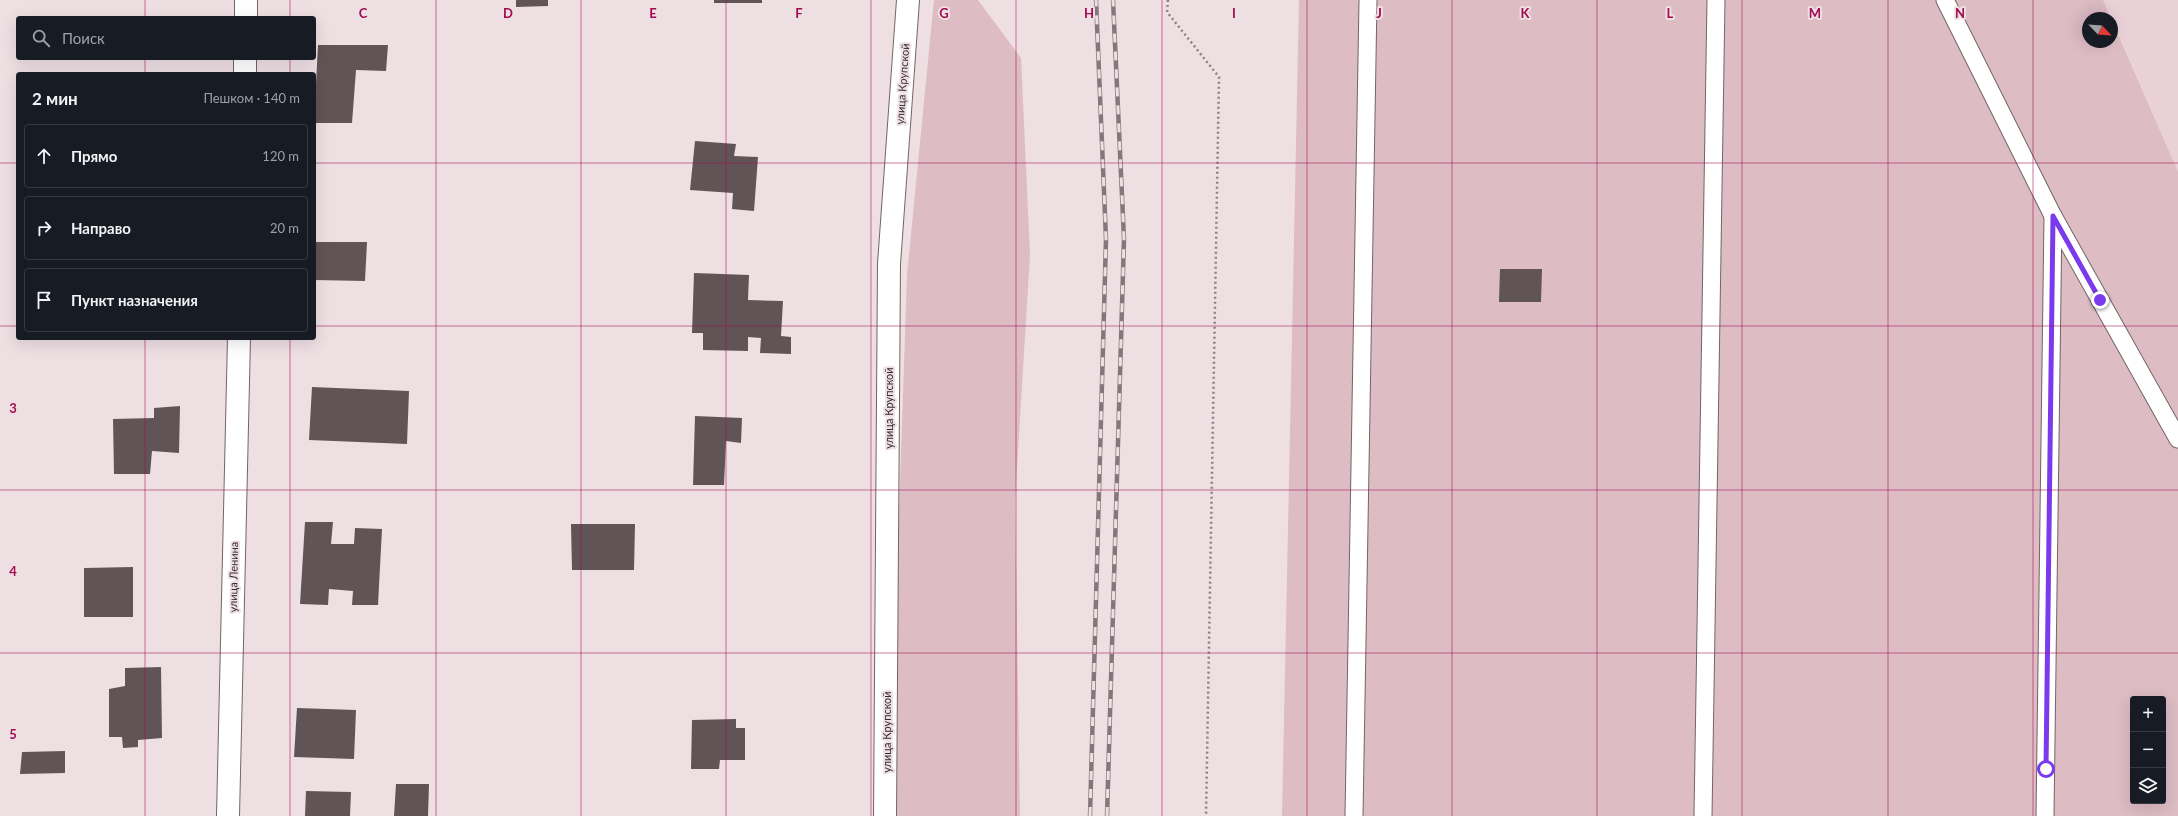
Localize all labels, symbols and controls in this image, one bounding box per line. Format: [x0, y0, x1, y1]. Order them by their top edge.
text: C [359, 5, 368, 21]
text: D [503, 5, 513, 21]
text: E [649, 5, 657, 21]
text: F [795, 5, 803, 21]
text: G [939, 5, 949, 21]
text: H [1084, 5, 1094, 21]
text: I [1232, 5, 1236, 21]
text: J [1376, 5, 1382, 21]
text: K [1521, 5, 1531, 21]
text: L [1667, 5, 1674, 21]
text: M [1809, 5, 1821, 21]
text: N [1955, 5, 1965, 21]
north arrow [2082, 12, 2118, 48]
search box [16, 16, 316, 60]
icon: search [30, 27, 52, 49]
text: Поиск [62, 29, 105, 47]
street label: улица Крупской [893, 43, 911, 125]
text: 2 мин [32, 88, 78, 109]
text: Пешком · 140 m [203, 90, 300, 106]
icon: ahead [33, 145, 55, 167]
text: Прямо [71, 147, 117, 165]
text: 120 m [262, 148, 299, 164]
icon: right [33, 217, 55, 239]
text: Направо [71, 219, 131, 237]
text: 20 m [270, 220, 299, 236]
icon: arrive [33, 289, 55, 311]
text: Пункт назначения [71, 291, 198, 309]
route end [2091, 291, 2109, 309]
street label: улица Крупской [882, 367, 895, 449]
text: 3 [9, 400, 17, 416]
street label: улица Ленина [226, 542, 240, 612]
text: 4 [9, 563, 17, 579]
street label: улица Крупской [880, 691, 893, 773]
map controls [2130, 696, 2166, 804]
button: + [2130, 696, 2166, 732]
text: 5 [9, 726, 17, 742]
button: − [2130, 732, 2166, 768]
route start [2037, 760, 2055, 778]
button: layers [2130, 768, 2166, 804]

